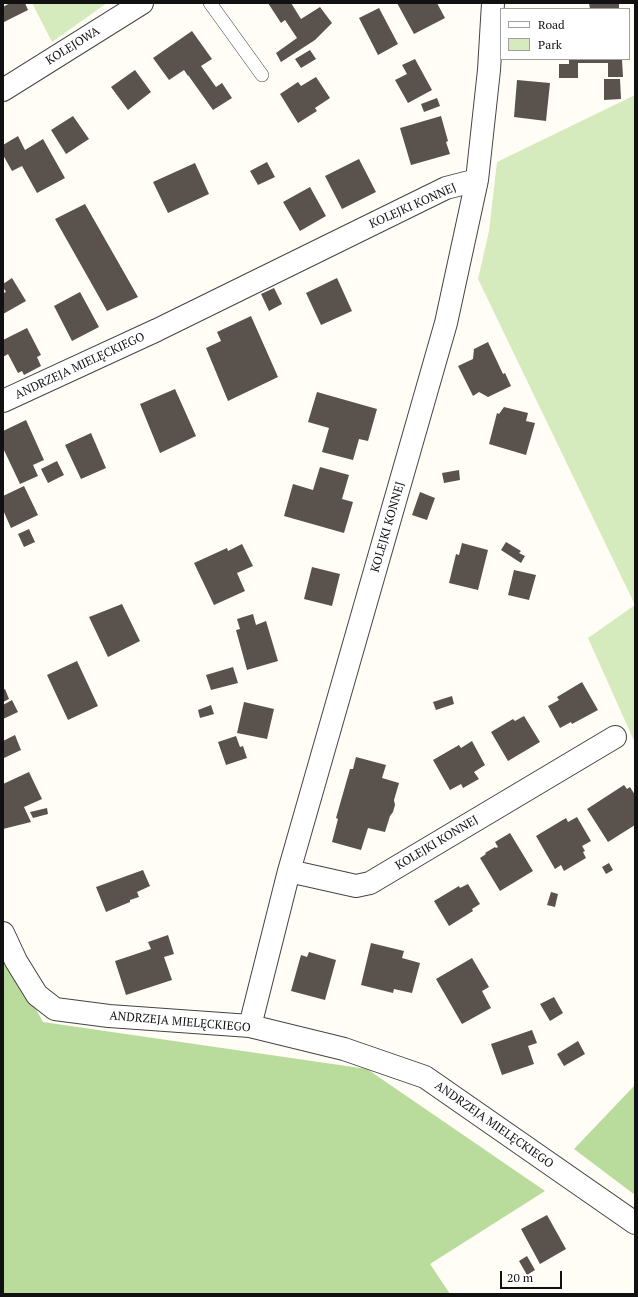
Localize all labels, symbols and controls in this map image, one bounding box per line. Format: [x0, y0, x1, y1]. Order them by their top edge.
legend [500, 8, 630, 60]
text: Road [538, 17, 565, 32]
street label: KOLEJOWA [43, 24, 103, 68]
text: Park [538, 37, 562, 52]
street label: KOLEJKI KONNEJ [367, 180, 459, 232]
street label: ANDRZEJA MIELĘCKIEGO [13, 330, 147, 402]
street label: KOLEJKI KONNEJ [368, 480, 408, 574]
street label: KOLEJKI KONNEJ [393, 813, 481, 873]
street label: ANDRZEJA MIELĘCKIEGO [109, 1009, 251, 1035]
street label: ANDRZEJA MIELĘCKIEGO [432, 1078, 556, 1172]
scale bar [502, 1263, 564, 1289]
text: 20 m [507, 1270, 533, 1285]

